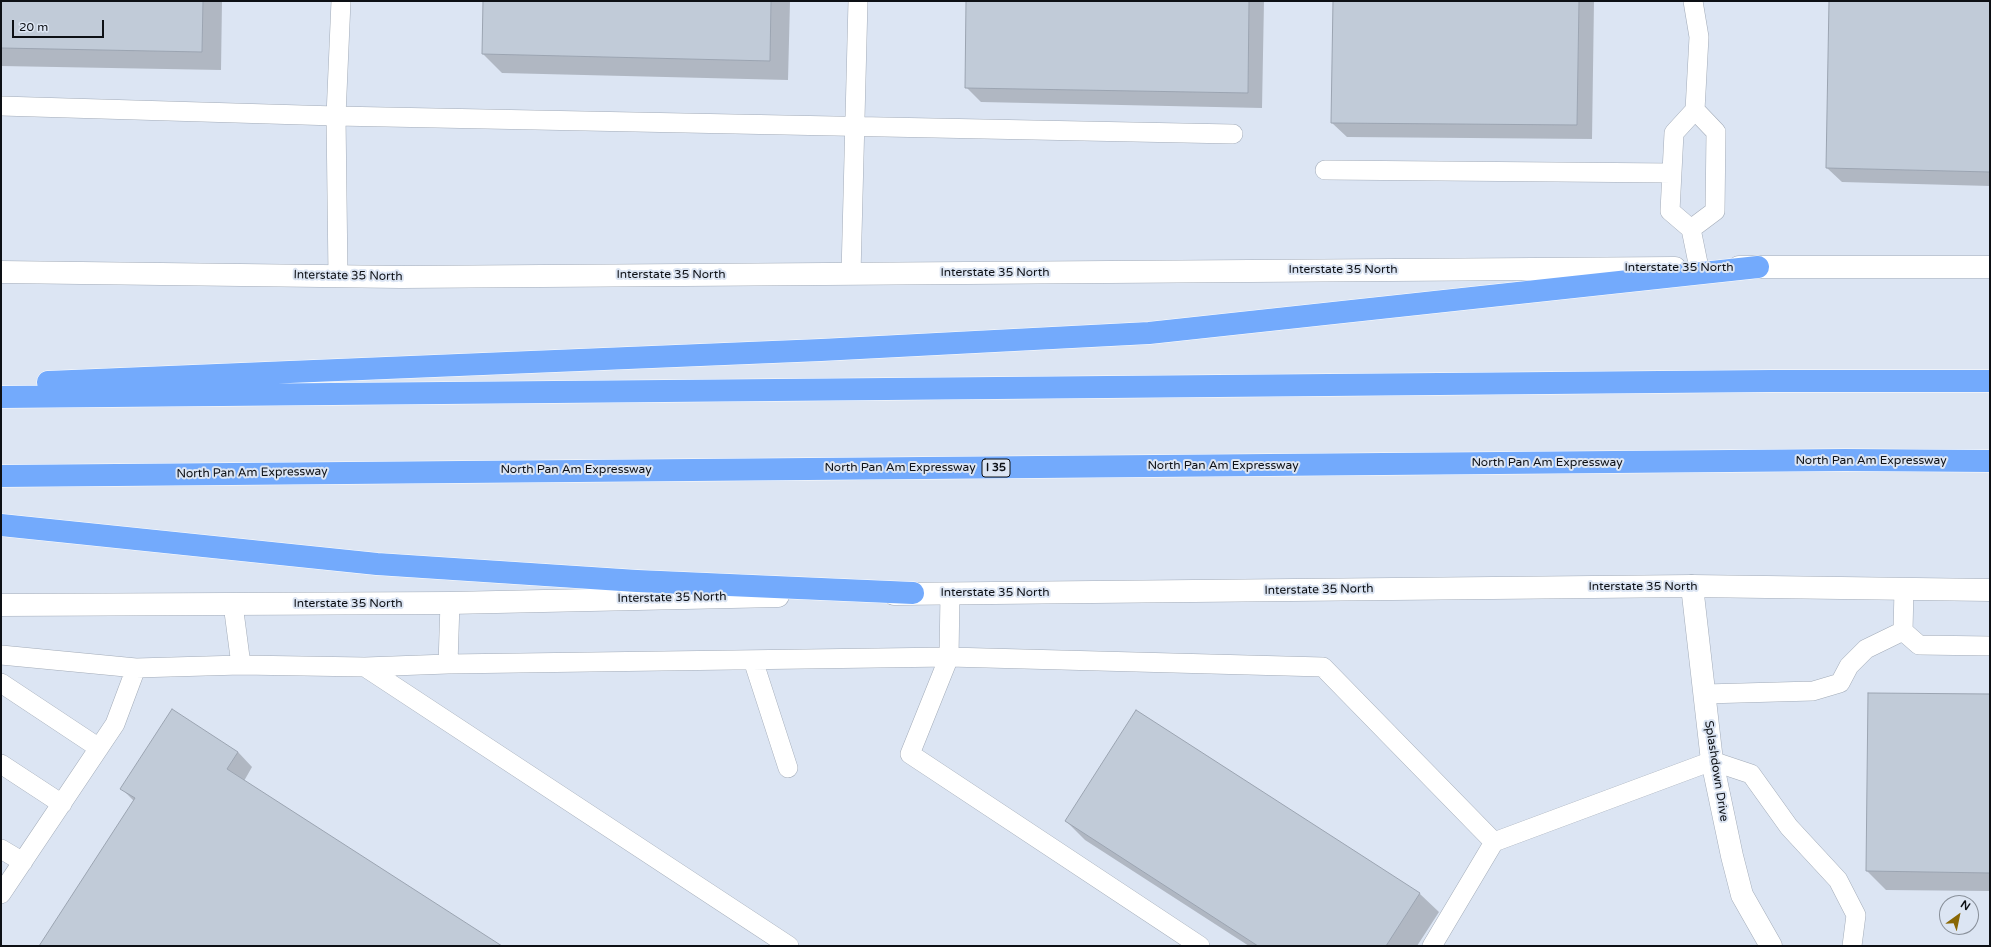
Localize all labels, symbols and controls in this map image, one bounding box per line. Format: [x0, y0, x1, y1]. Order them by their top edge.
scale bar [14, 12, 106, 38]
text: 20 m [19, 20, 48, 34]
street label: Interstate 35 North [1624, 261, 1734, 275]
street label: Interstate 35 North [1288, 263, 1398, 277]
street label: Interstate 35 North [940, 266, 1050, 280]
street label: Interstate 35 North [293, 268, 403, 284]
street label: Interstate 35 North [616, 268, 726, 282]
street label: North Pan Am Expressway [1795, 454, 1947, 468]
street label: North Pan Am Expressway [1471, 456, 1623, 470]
road number: I 35 [982, 459, 1010, 477]
street label: North Pan Am Expressway [1147, 459, 1299, 473]
street label: North Pan Am Expressway [824, 461, 976, 475]
street label: North Pan Am Expressway [500, 463, 652, 477]
street label: North Pan Am Expressway [176, 464, 328, 482]
street label: Interstate 35 North [1588, 580, 1698, 594]
street label: Interstate 35 North [1264, 582, 1374, 598]
street label: Interstate 35 North [940, 586, 1050, 600]
street label: Interstate 35 North [617, 590, 727, 606]
street label: Interstate 35 North [293, 597, 403, 611]
street label: Splashdown Drive [1701, 720, 1731, 822]
north arrow [1939, 895, 1979, 935]
text: N [1958, 897, 1973, 913]

